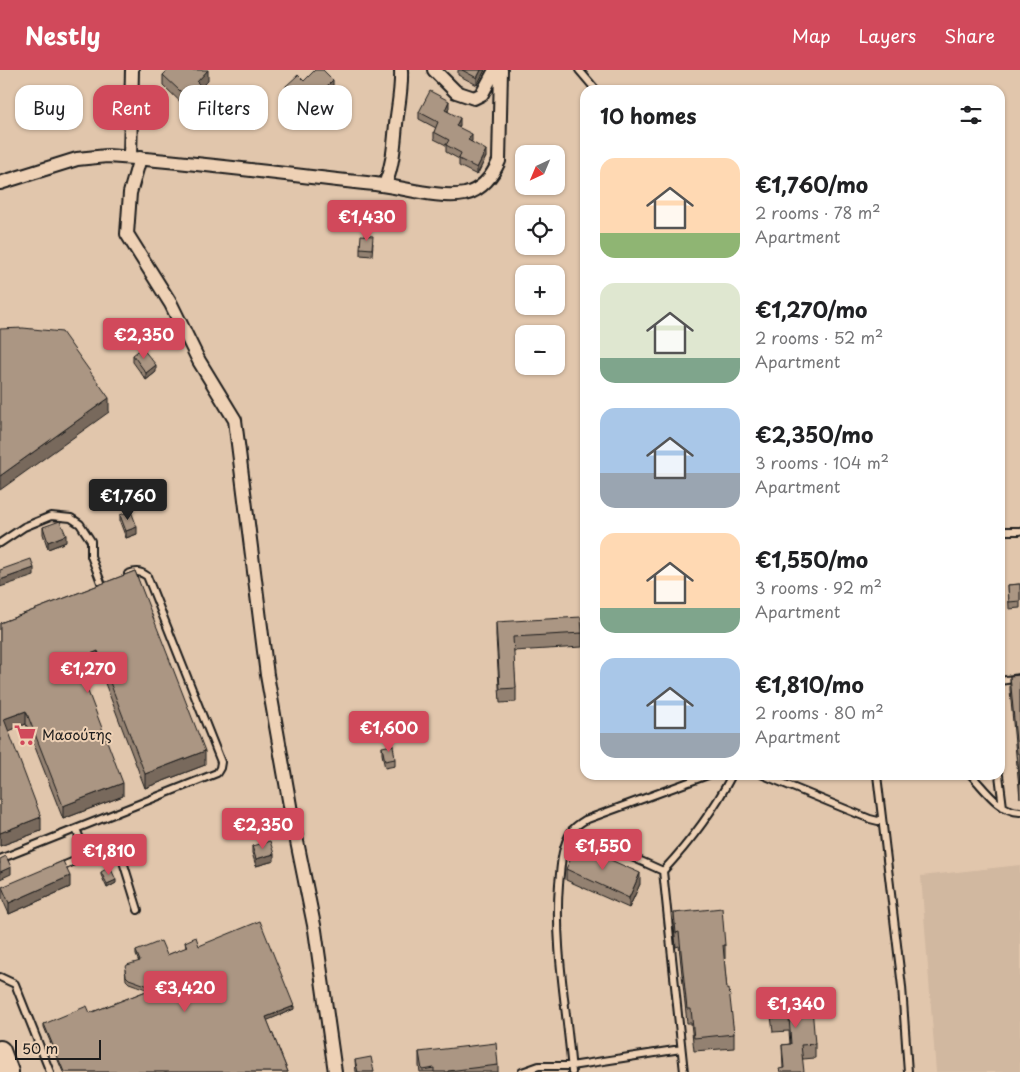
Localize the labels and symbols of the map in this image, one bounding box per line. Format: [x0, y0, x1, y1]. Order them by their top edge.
north arrow [515, 145, 565, 195]
pin: €1,430 [326, 200, 408, 242]
pin: €2,350 [103, 318, 185, 360]
pin: €1,760 [87, 478, 169, 521]
pin: €1,270 [47, 652, 129, 694]
pin: €1,600 [348, 710, 430, 753]
supermarket icon: Μασούτης [12, 722, 38, 748]
place label: Μασούτης [42, 724, 112, 745]
pin: €2,350 [222, 808, 304, 850]
pin: €1,550 [562, 828, 644, 871]
pin: €1,810 [68, 834, 150, 876]
pin: €3,420 [144, 970, 226, 1013]
pin: €1,340 [755, 986, 837, 1029]
scale bar [15, 1037, 101, 1060]

